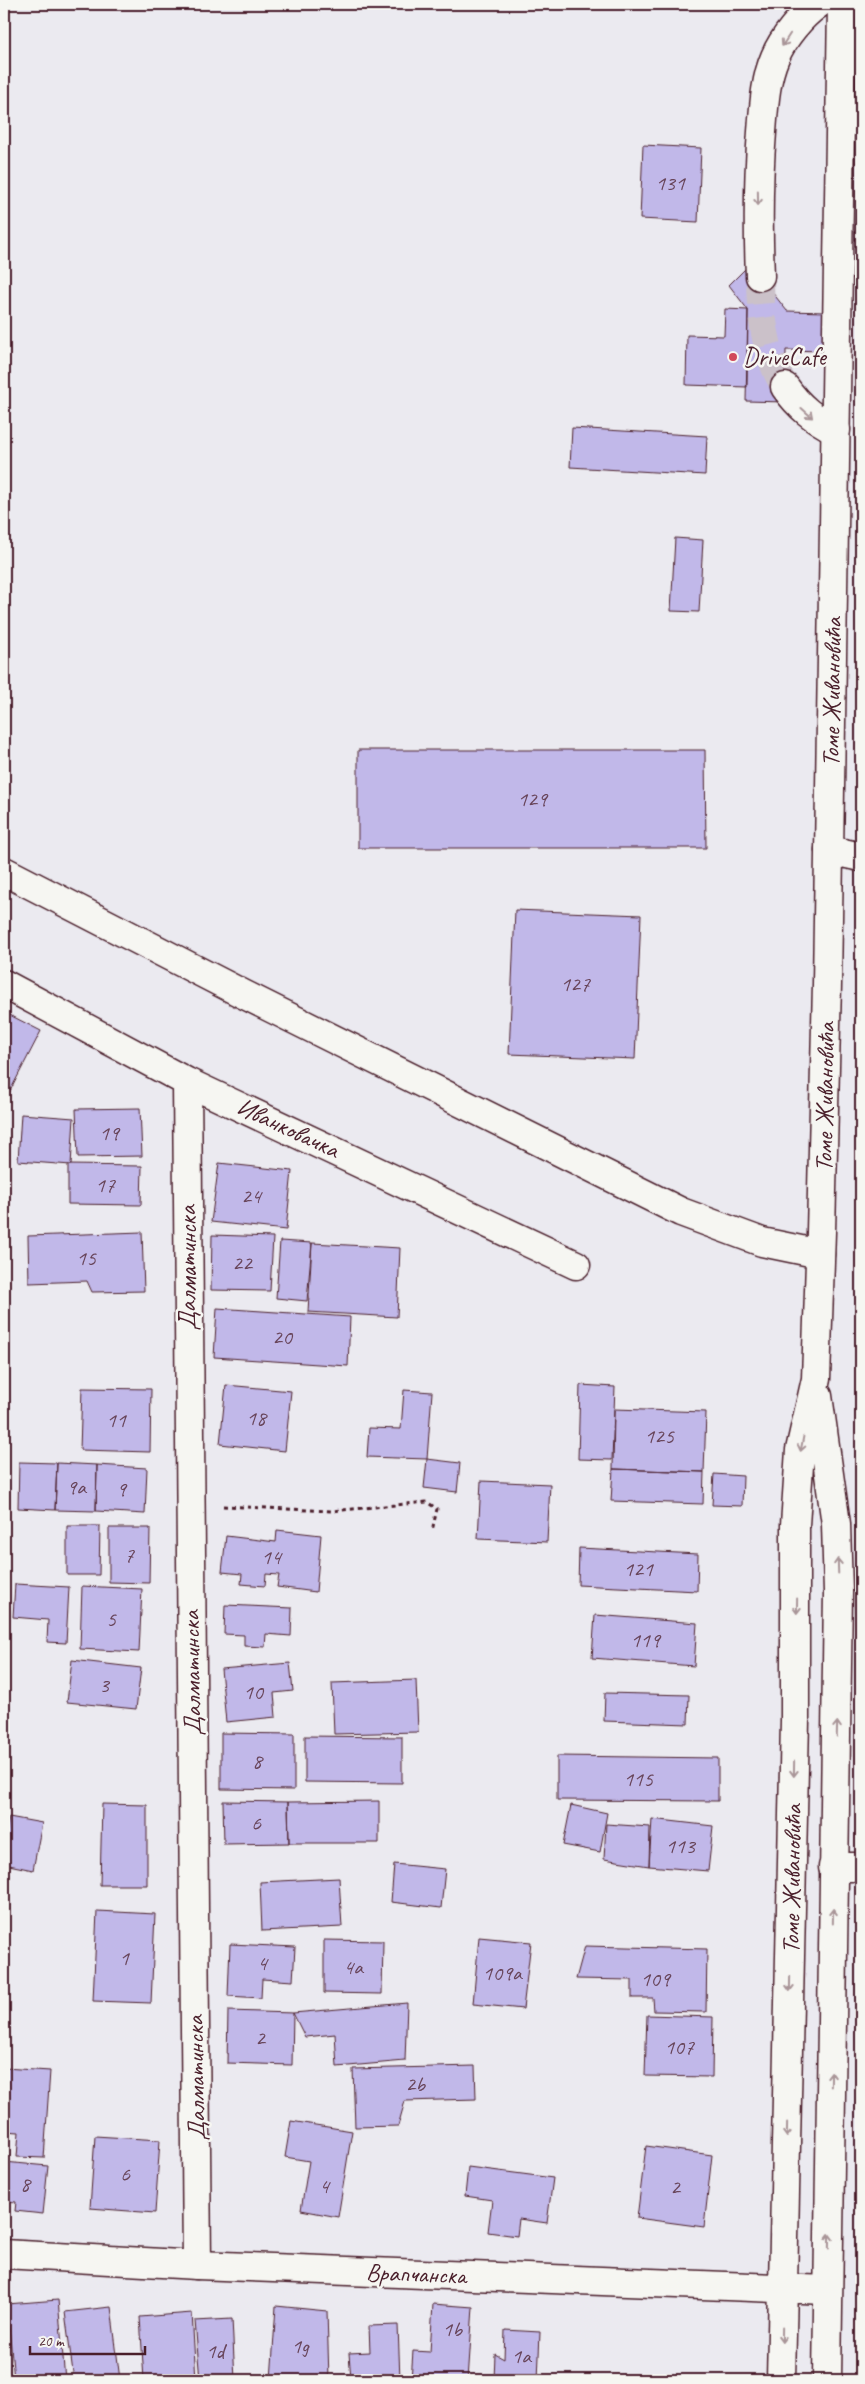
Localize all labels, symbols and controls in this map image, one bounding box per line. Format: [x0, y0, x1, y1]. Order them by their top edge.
one-way arrow [781, 33, 791, 47]
house number: 131 [655, 169, 686, 197]
one-way arrow [753, 190, 763, 206]
place label: DriveCafe [743, 341, 827, 373]
marker: DriveCafe [727, 351, 739, 363]
one-way arrow [800, 407, 813, 418]
street label: Томе Живановића [815, 615, 849, 767]
house number: 129 [517, 785, 549, 813]
house number: 127 [560, 970, 591, 998]
street label: Томе Живановића [808, 1020, 842, 1172]
street label: Иванковачка [232, 1090, 346, 1166]
house number: 19 [99, 1119, 121, 1147]
house number: 17 [95, 1171, 116, 1199]
house number: 24 [241, 1182, 263, 1210]
street label: Далматинска [172, 1203, 204, 1331]
house number: 15 [76, 1244, 97, 1272]
house number: 22 [232, 1249, 254, 1277]
house number: 20 [272, 1323, 294, 1351]
house number: 18 [246, 1404, 268, 1432]
house number: 11 [106, 1406, 127, 1434]
house number: 125 [644, 1422, 675, 1450]
one-way arrow [796, 1436, 806, 1452]
house number: 9a [66, 1473, 87, 1501]
house number: 9 [116, 1475, 128, 1503]
house number: 7 [124, 1541, 135, 1569]
house number: 14 [261, 1543, 283, 1571]
house number: 121 [623, 1555, 654, 1583]
one-way arrow [833, 1559, 842, 1575]
one-way arrow [792, 1598, 802, 1614]
house number: 5 [106, 1605, 117, 1633]
street label: Далматинска [175, 1608, 209, 1736]
house number: 119 [630, 1626, 662, 1654]
house number: 3 [99, 1671, 111, 1699]
house number: 10 [243, 1678, 265, 1706]
one-way arrow [832, 1721, 841, 1737]
house number: 8 [252, 1747, 264, 1775]
one-way arrow [789, 1760, 799, 1776]
house number: 115 [623, 1765, 654, 1793]
street label: Томе Живановића [775, 1802, 809, 1954]
house number: 6 [251, 1809, 262, 1837]
house number: 113 [665, 1832, 697, 1860]
one-way arrow [828, 1909, 838, 1925]
house number: 1 [119, 1944, 130, 1972]
house number: 4 [257, 1949, 269, 1977]
house number: 4a [343, 1953, 364, 1981]
house number: 109a [482, 1959, 523, 1987]
house number: 109 [640, 1965, 672, 1993]
one-way arrow [785, 1975, 794, 1991]
street label: Далматинска [179, 2013, 213, 2141]
house number: 2 [255, 2024, 267, 2052]
house number: 107 [664, 2033, 695, 2061]
house number: 2b [405, 2070, 426, 2098]
one-way arrow [826, 2071, 835, 2087]
one-way arrow [782, 2122, 792, 2138]
house number: 6 [120, 2160, 131, 2188]
house number: 8 [20, 2170, 32, 2198]
house number: 4 [319, 2172, 331, 2200]
house number: 2 [670, 2173, 682, 2201]
one-way arrow [824, 2234, 833, 2250]
street label: Врапчанска [365, 2256, 469, 2292]
house number: 1b [442, 2315, 463, 2343]
scale bar [30, 2324, 145, 2356]
one-way arrow [778, 2327, 787, 2343]
text: 20 m [38, 2332, 65, 2351]
house number: 1g [291, 2332, 310, 2360]
house number: 1d [206, 2337, 228, 2365]
house number: 1a [511, 2342, 532, 2370]

